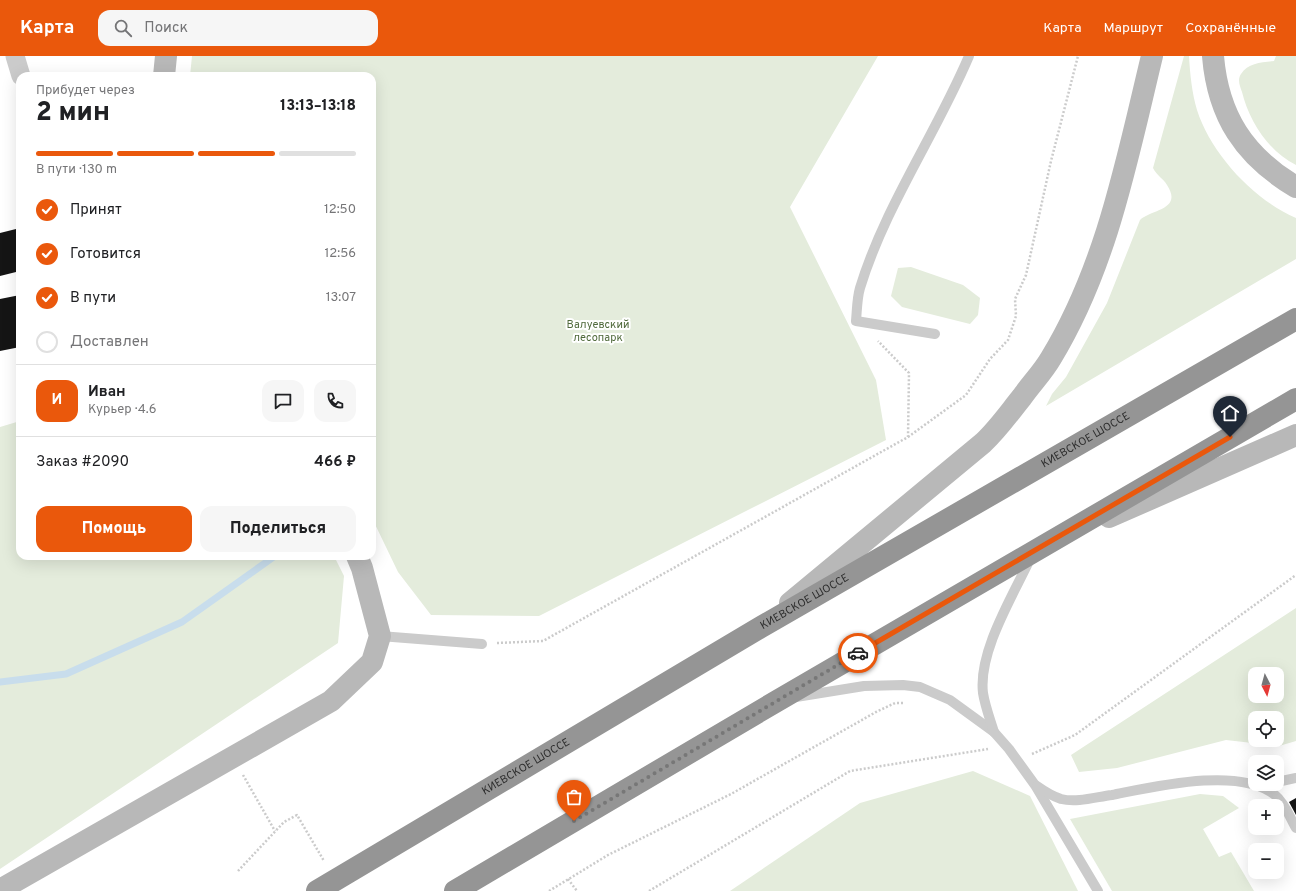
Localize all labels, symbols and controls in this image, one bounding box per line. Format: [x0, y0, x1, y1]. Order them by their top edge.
search box [98, 10, 378, 46]
text: Карта [20, 16, 74, 40]
icon: search [112, 17, 134, 39]
text: Поиск [144, 19, 188, 38]
text: Карта [1043, 20, 1082, 37]
text: Маршрут [1104, 20, 1163, 37]
text: Сохранённые [1185, 20, 1276, 37]
text: Прибудет через [36, 83, 135, 99]
text: 2 мин [36, 97, 110, 130]
text: 13:13–13:18 [280, 97, 356, 116]
text: В пути · 130 m [36, 162, 117, 178]
icon: check [36, 199, 58, 221]
text: Принят [70, 201, 122, 220]
text: 12:50 [324, 202, 356, 218]
icon: check [36, 243, 58, 265]
text: Готовится [70, 245, 141, 264]
text: 12:56 [324, 246, 356, 262]
icon: check [36, 287, 58, 309]
text: В пути [70, 289, 116, 308]
text: 13:07 [326, 290, 356, 306]
park label: Валуевский лесопарк [567, 318, 629, 345]
text: Доставлен [70, 333, 149, 352]
button: chat [262, 380, 304, 422]
button: phone [314, 380, 356, 422]
text: Иван [88, 383, 126, 402]
text: И [52, 391, 62, 410]
pin [1213, 396, 1247, 437]
text: Курьер · 4.6 [88, 402, 157, 418]
icon: home [1219, 402, 1241, 424]
street label: КИЕВСКОЕ ШОССЕ [1039, 409, 1132, 471]
text: Заказ #2090 [36, 453, 129, 472]
text: 466 ₽ [314, 453, 356, 472]
button: Помощь [36, 506, 192, 552]
button: Поделиться [200, 506, 356, 552]
street label: КИЕВСКОЕ ШОССЕ [758, 571, 852, 633]
courier [838, 633, 878, 673]
icon: car [847, 642, 869, 664]
north arrow [1248, 667, 1284, 703]
map controls [1248, 667, 1284, 879]
button: locate [1248, 711, 1284, 747]
street label: КИЕВСКОЕ ШОССЕ [479, 735, 572, 798]
button: layers [1248, 755, 1284, 791]
pin [557, 780, 591, 821]
icon: bag [563, 786, 585, 808]
button: + [1248, 799, 1284, 835]
button: − [1248, 843, 1284, 879]

